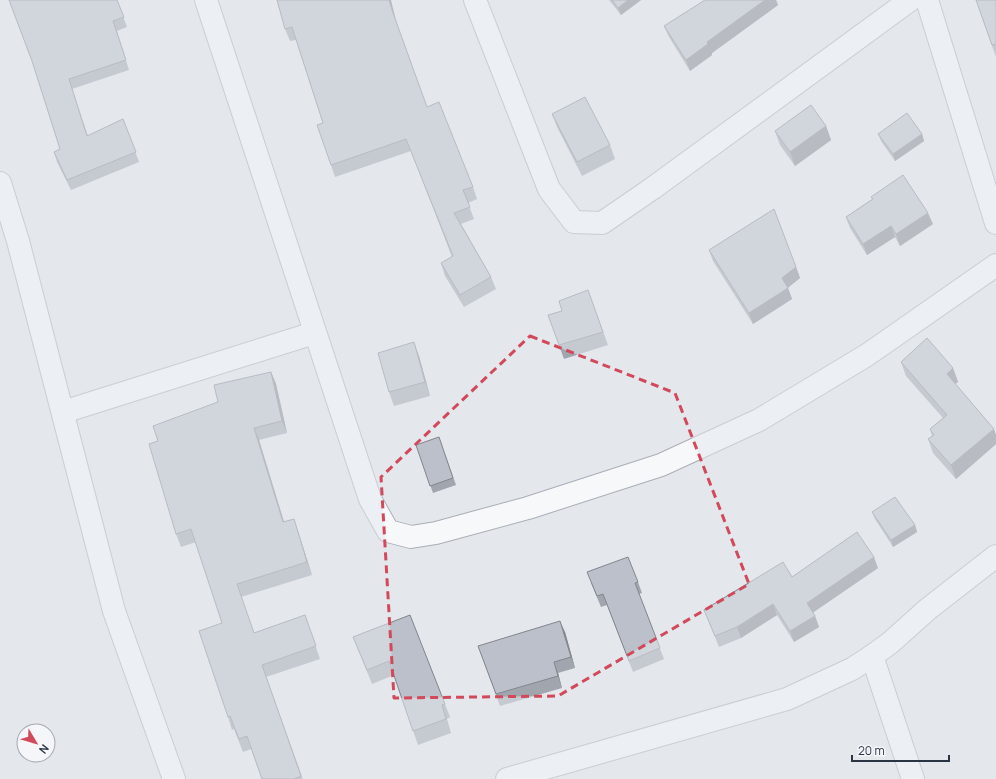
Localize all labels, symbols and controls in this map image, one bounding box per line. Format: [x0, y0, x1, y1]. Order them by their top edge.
north arrow [16, 723, 56, 763]
scale bar [852, 737, 949, 763]
text: N [36, 742, 53, 757]
text: 20 m [858, 742, 885, 759]

